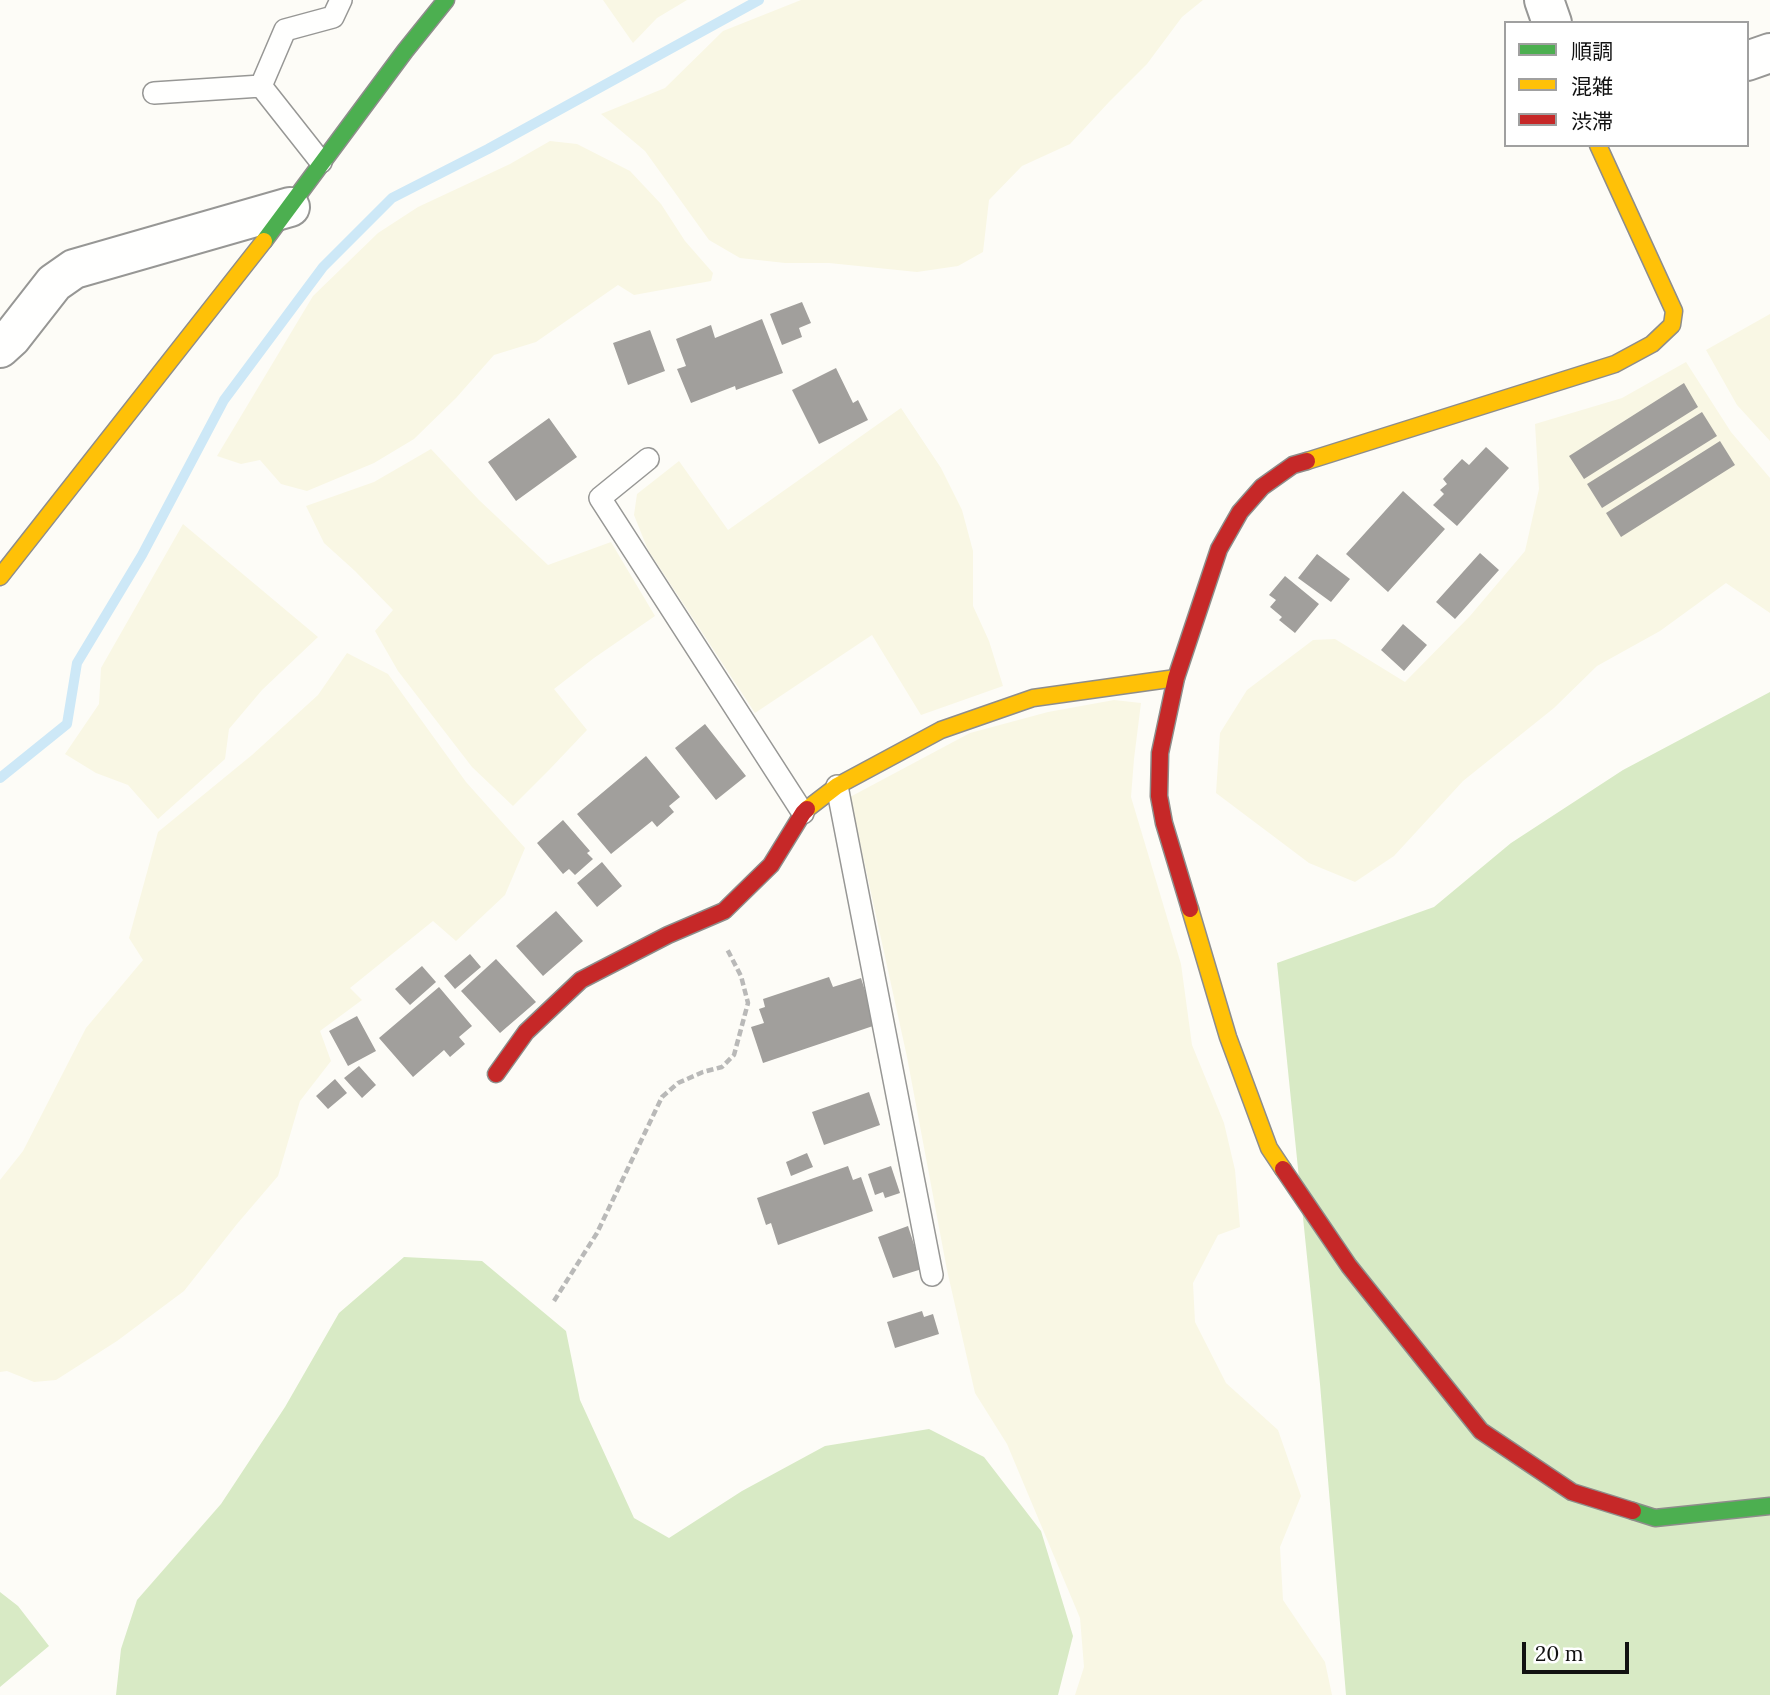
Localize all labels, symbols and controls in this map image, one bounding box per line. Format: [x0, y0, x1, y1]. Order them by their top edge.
legend [1504, 21, 1749, 147]
text: 順調 [1571, 38, 1613, 65]
text: 混雑 [1571, 73, 1613, 100]
text: 渋滞 [1571, 108, 1613, 135]
scale bar [1525, 1628, 1632, 1672]
text: 20 m [1535, 1640, 1584, 1667]

